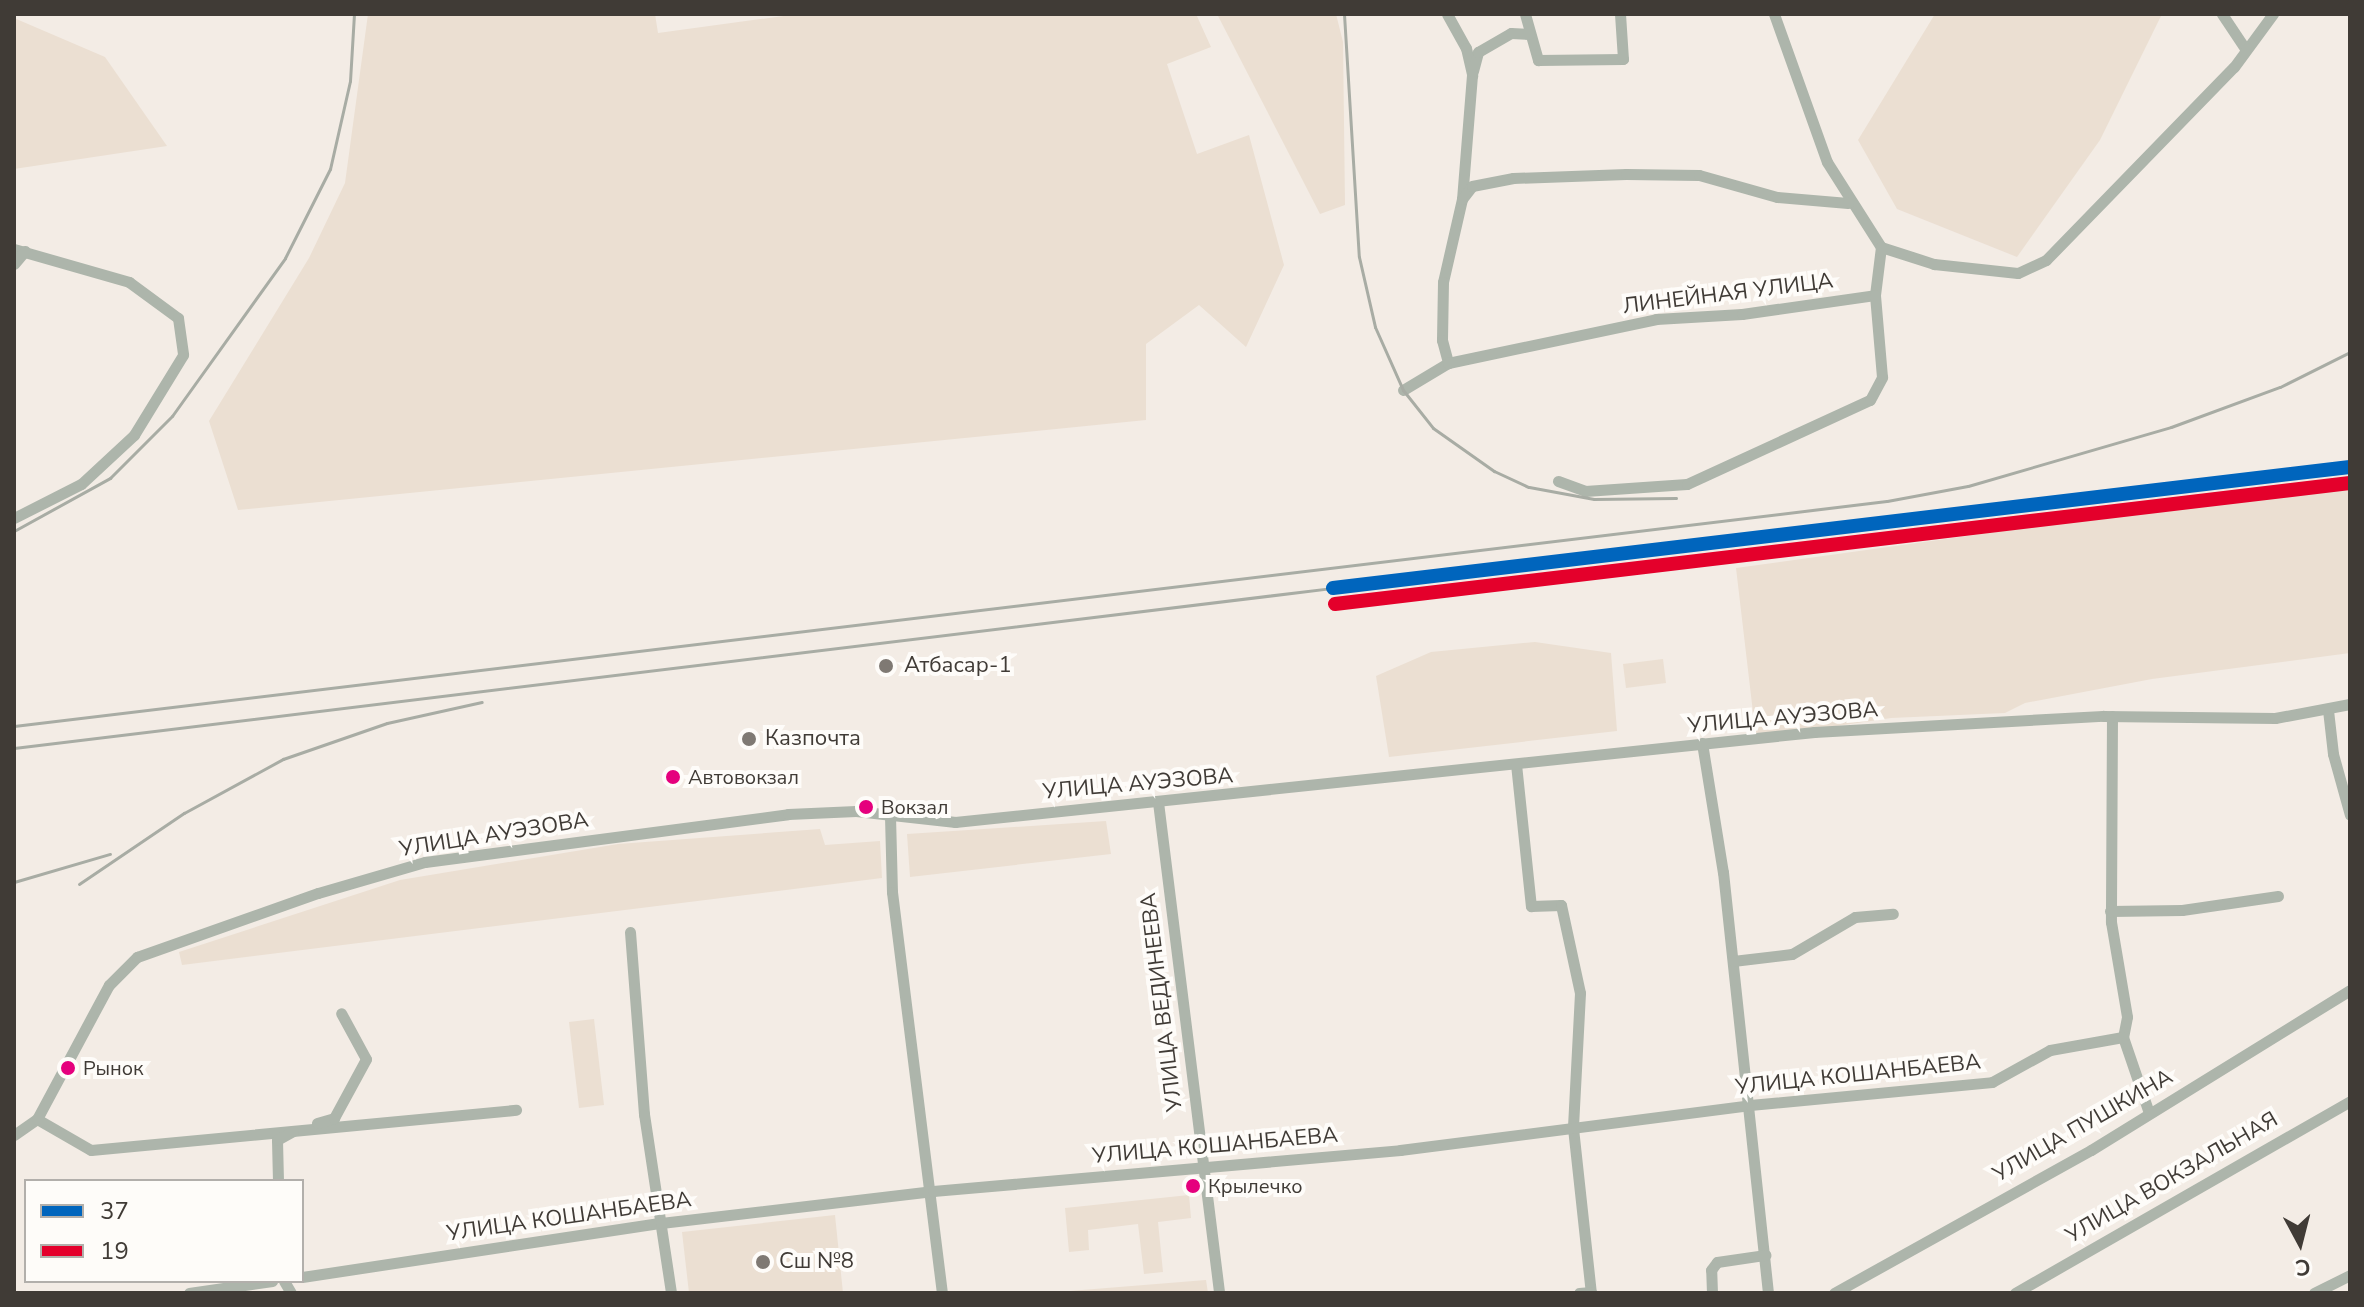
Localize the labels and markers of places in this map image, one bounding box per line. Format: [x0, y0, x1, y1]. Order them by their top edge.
place label: Атбасар-1 [904, 653, 1012, 679]
marker: Атбасар-1 [875, 655, 897, 677]
place label: Казпочта [765, 726, 861, 752]
marker: Казпочта [740, 730, 758, 748]
place label: Автовокзал [688, 765, 799, 789]
marker: Автовокзал [665, 769, 681, 785]
place label: Вокзал [881, 795, 949, 819]
marker: Вокзал [858, 799, 874, 815]
place label: Рынок [83, 1056, 144, 1080]
marker: Рынок [60, 1060, 76, 1076]
place label: Крылечко [1208, 1174, 1302, 1198]
marker: Крылечко [1185, 1178, 1201, 1194]
place label: Сш №8 [779, 1249, 854, 1275]
marker: Сш №8 [754, 1253, 772, 1271]

